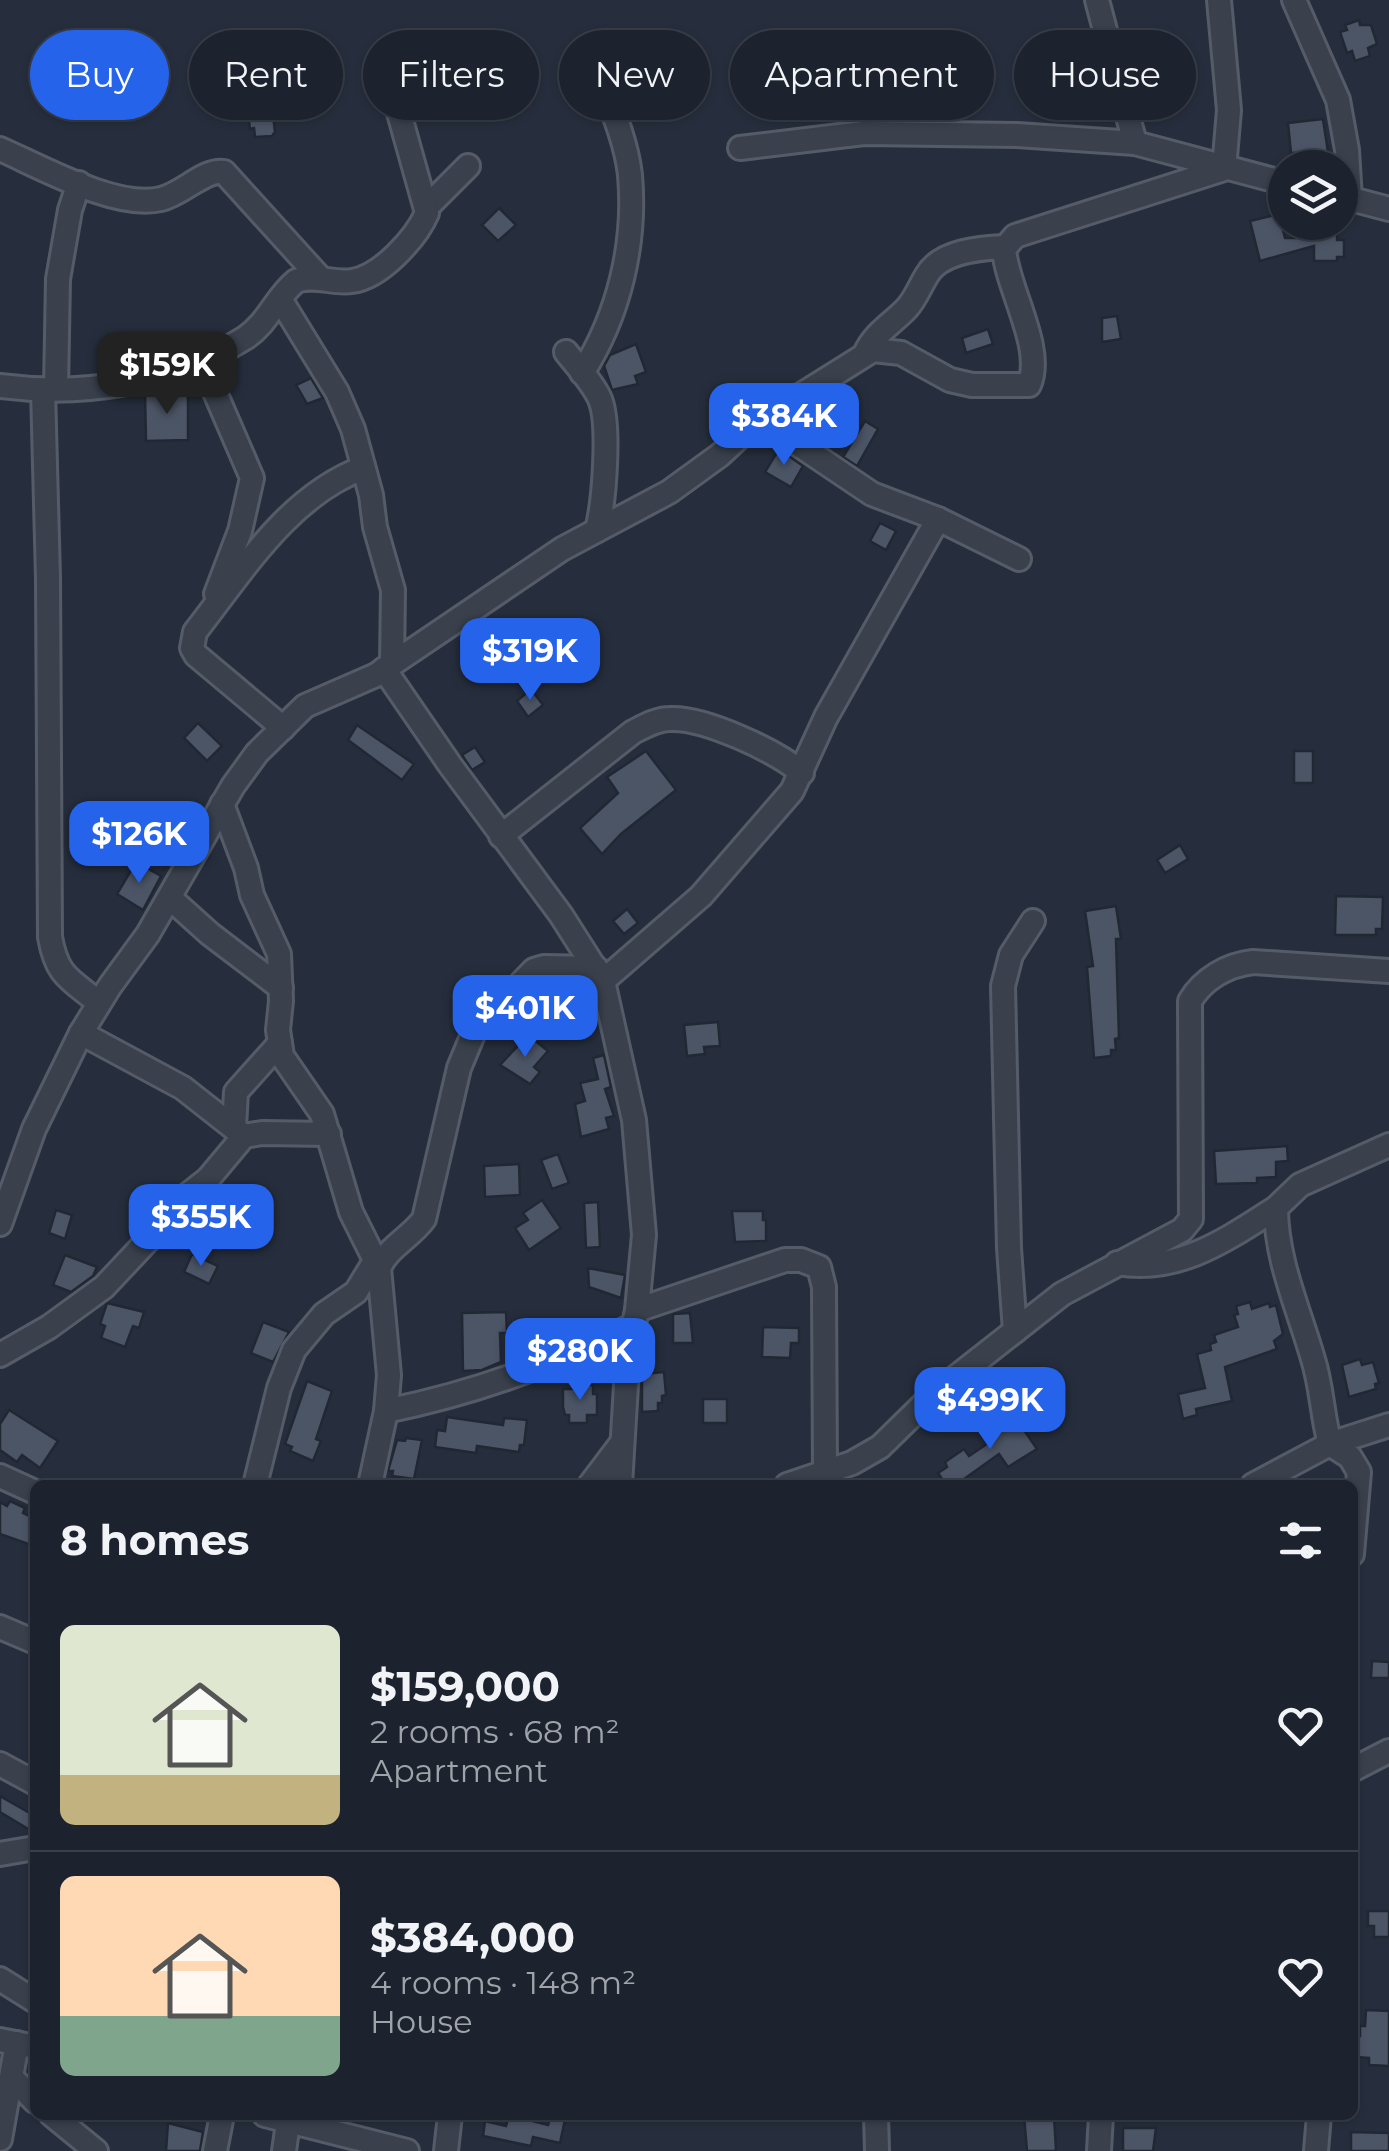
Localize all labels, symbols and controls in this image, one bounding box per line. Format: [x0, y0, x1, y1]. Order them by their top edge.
chip: Buy [30, 30, 169, 120]
chip: Rent [189, 30, 343, 120]
chip: Filters [363, 30, 539, 120]
chip: New [559, 30, 710, 120]
chip: Apartment [730, 30, 994, 120]
chip: House [1014, 30, 1196, 120]
map controls [1268, 150, 1358, 240]
button: layers [1268, 150, 1358, 240]
pin: $159K [97, 332, 237, 417]
text: $159K [119, 345, 215, 384]
pin: $384K [714, 383, 854, 468]
text: $384K [731, 396, 837, 435]
pin: $319K [460, 618, 600, 703]
text: $319K [482, 631, 578, 670]
pin: $126K [69, 801, 209, 886]
text: $126K [91, 814, 187, 853]
pin: $401K [455, 975, 595, 1060]
text: $401K [475, 988, 575, 1027]
pin: $355K [131, 1184, 271, 1269]
text: $355K [151, 1197, 251, 1236]
pin: $280K [510, 1318, 650, 1403]
text: $280K [527, 1331, 633, 1370]
pin: $499K [920, 1367, 1060, 1452]
text: $499K [936, 1380, 1044, 1419]
icon: filters [1273, 1513, 1328, 1568]
text: 8 homes [60, 1514, 249, 1566]
text: $159,000 [370, 1660, 560, 1712]
icon: home [140, 1665, 260, 1785]
icon: heart [1273, 1698, 1328, 1753]
text: 2 rooms · 68 m² [370, 1712, 620, 1751]
text: Apartment [370, 1751, 548, 1790]
text: $384,000 [370, 1911, 575, 1963]
icon: home [140, 1916, 260, 2036]
icon: heart [1273, 1949, 1328, 2004]
text: 4 rooms · 148 m² [370, 1963, 636, 2002]
text: House [370, 2002, 473, 2041]

